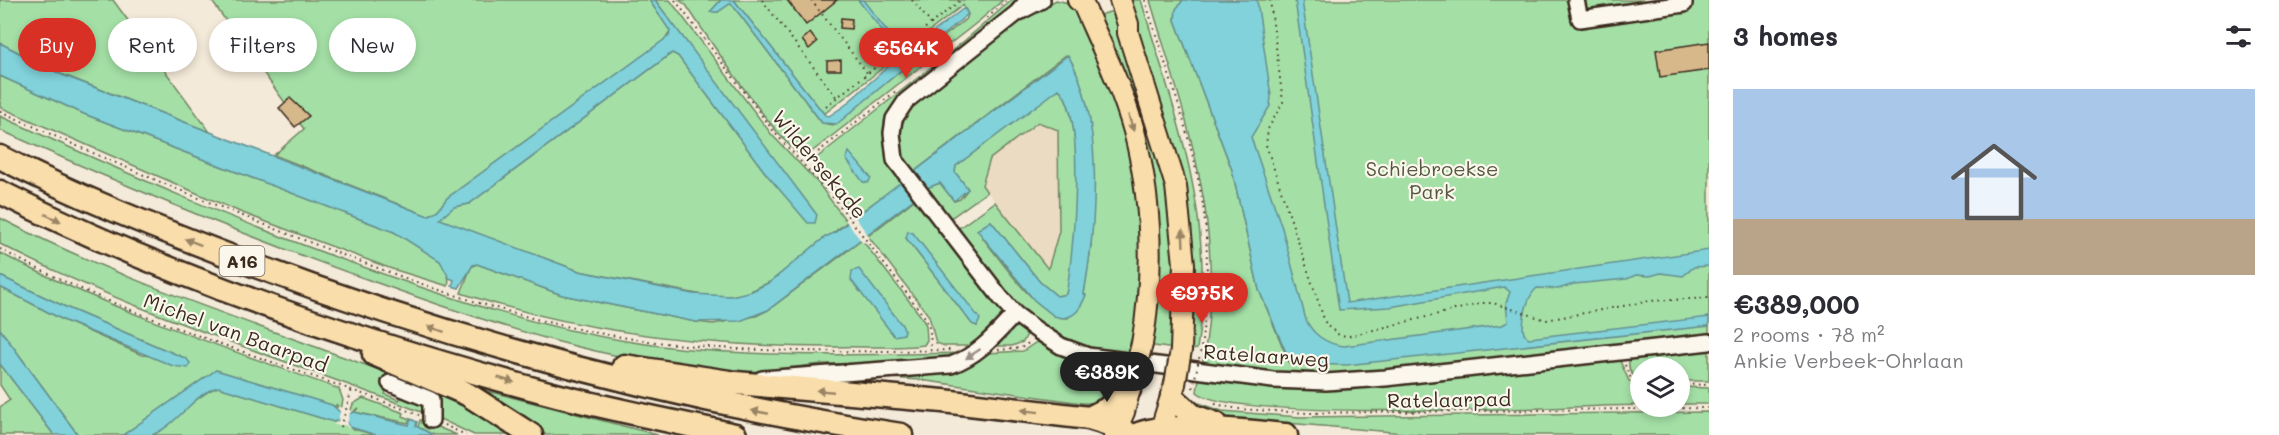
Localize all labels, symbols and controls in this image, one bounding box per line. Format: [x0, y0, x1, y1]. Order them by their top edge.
chip: Buy [18, 18, 96, 72]
chip: Rent [108, 18, 197, 72]
chip: Filters [209, 18, 317, 72]
chip: New [329, 18, 416, 72]
text: 3 homes [1733, 19, 1838, 53]
icon: filters [2222, 20, 2255, 53]
pin: €564K [864, 28, 948, 79]
text: €564K [873, 34, 939, 60]
street label: Wildersekade [767, 104, 873, 224]
one-way arrow [1127, 114, 1136, 132]
icon: home [1940, 128, 2048, 236]
park label: Schiebroekse Park [1366, 155, 1498, 204]
one-way arrow [44, 213, 61, 222]
one-way arrow [1178, 228, 1188, 247]
one-way arrow [184, 237, 202, 247]
road number: A16 [220, 246, 264, 276]
pin: €975K [1160, 273, 1244, 324]
text: €975K [1170, 279, 1234, 305]
street label: Michel van Baarpad [140, 287, 332, 377]
text: €389,000 [1733, 287, 1860, 321]
text: 2 rooms · 78 m² [1733, 321, 1885, 347]
one-way arrow [427, 324, 445, 333]
street label: Ratelaarweg [1202, 338, 1330, 372]
text: Ankie Verbeek-Ohrlaan [1733, 347, 1963, 373]
one-way arrow [965, 349, 981, 360]
pin: €389K [1065, 352, 1149, 403]
map controls [1630, 357, 1690, 417]
button: layers [1630, 357, 1690, 417]
text: €389K [1074, 358, 1140, 384]
one-way arrow [497, 376, 515, 385]
street label: Ratelaarpad [1387, 385, 1511, 413]
one-way arrow [816, 386, 835, 396]
one-way arrow [1021, 406, 1040, 416]
one-way arrow [750, 407, 769, 416]

